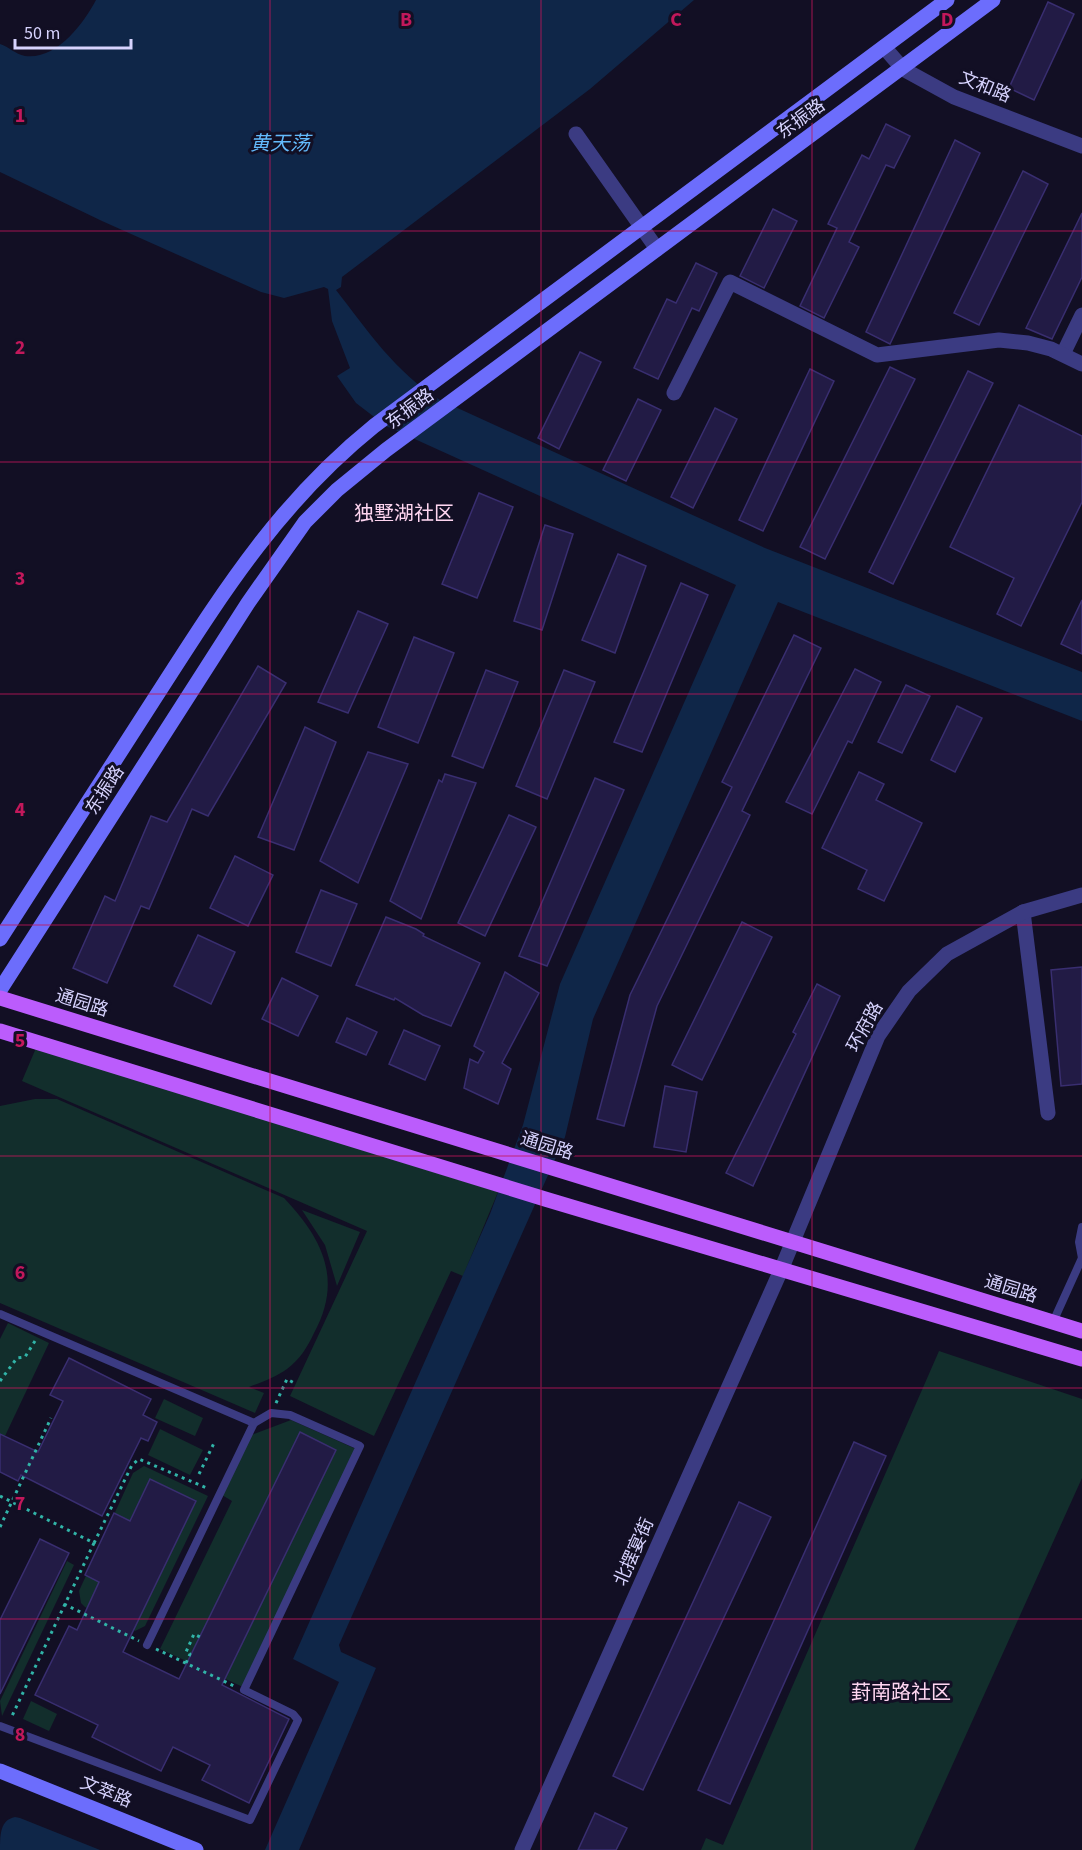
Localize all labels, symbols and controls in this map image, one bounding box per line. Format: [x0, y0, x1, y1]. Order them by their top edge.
text: B [400, 6, 412, 34]
text: C [670, 6, 682, 34]
text: D [941, 6, 953, 34]
scale bar [15, 12, 130, 50]
text: 50 m [24, 21, 60, 46]
street label: 文和路 [955, 65, 1015, 109]
street label: 东振路 [772, 93, 830, 145]
text: 1 [15, 102, 25, 130]
water label: 黄天荡 [250, 130, 313, 158]
text: 2 [15, 334, 25, 362]
street label: 东振路 [381, 383, 439, 435]
district label: 独墅湖社区 [354, 500, 454, 528]
text: 3 [15, 565, 25, 593]
street label: 东振路 [80, 761, 130, 819]
text: 4 [15, 796, 26, 824]
street label: 通园路 [53, 983, 111, 1023]
street label: 环府路 [841, 997, 889, 1057]
text: 5 [15, 1027, 25, 1055]
street label: 通园路 [518, 1126, 576, 1166]
text: 6 [15, 1259, 25, 1287]
street label: 通园路 [982, 1269, 1040, 1309]
text: 7 [15, 1490, 25, 1518]
street label: 北摆宴街 [608, 1514, 660, 1590]
district label: 葑南路社区 [851, 1679, 951, 1707]
text: 8 [15, 1721, 25, 1749]
street label: 文萃路 [76, 1770, 136, 1814]

